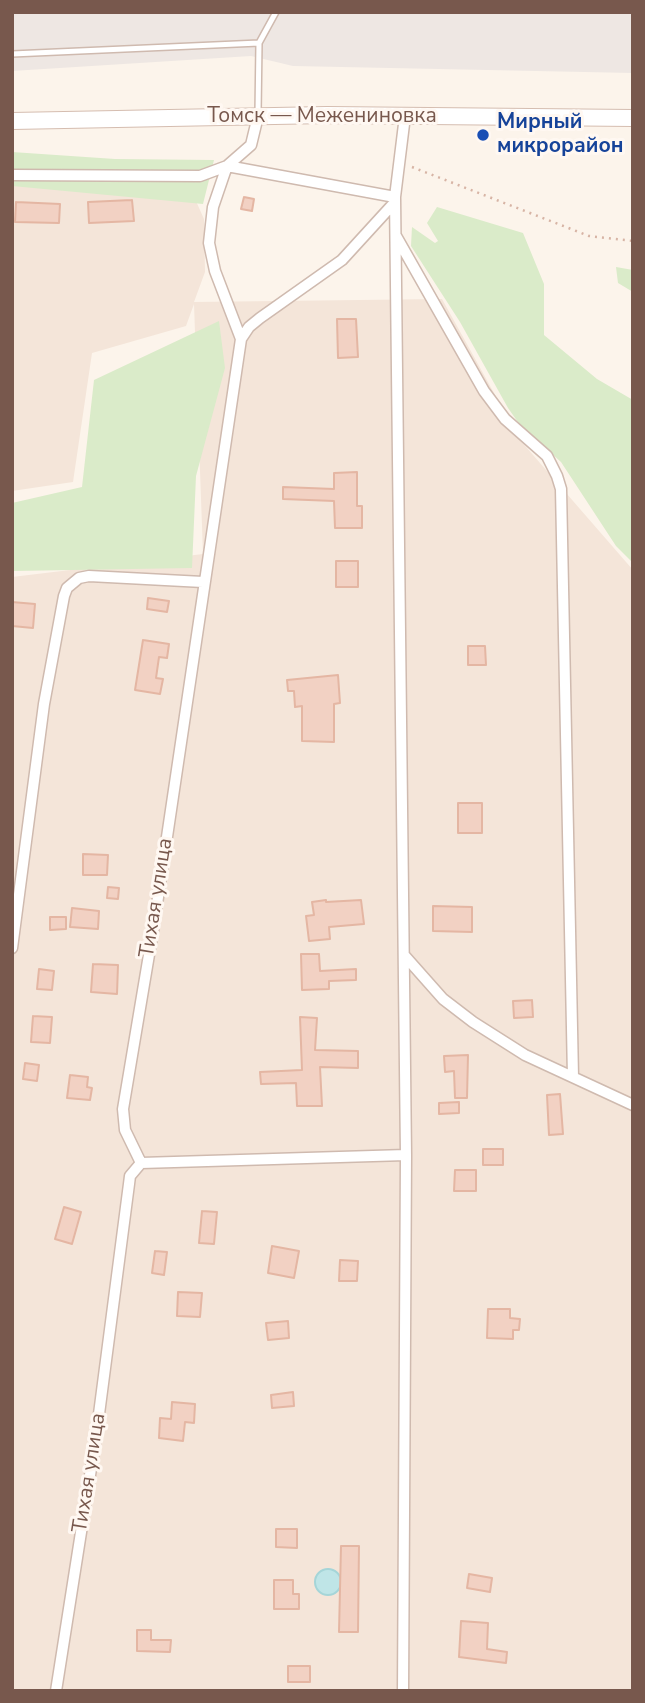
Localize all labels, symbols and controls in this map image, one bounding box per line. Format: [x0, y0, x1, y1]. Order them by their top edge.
street label: Томск — Межениновка [207, 104, 437, 130]
place label: Мирный микрорайон [497, 110, 624, 160]
marker: Мирный микрорайон [475, 127, 491, 143]
street label: Тихая улица [135, 836, 179, 960]
street label: Тихая улица [68, 1411, 112, 1535]

